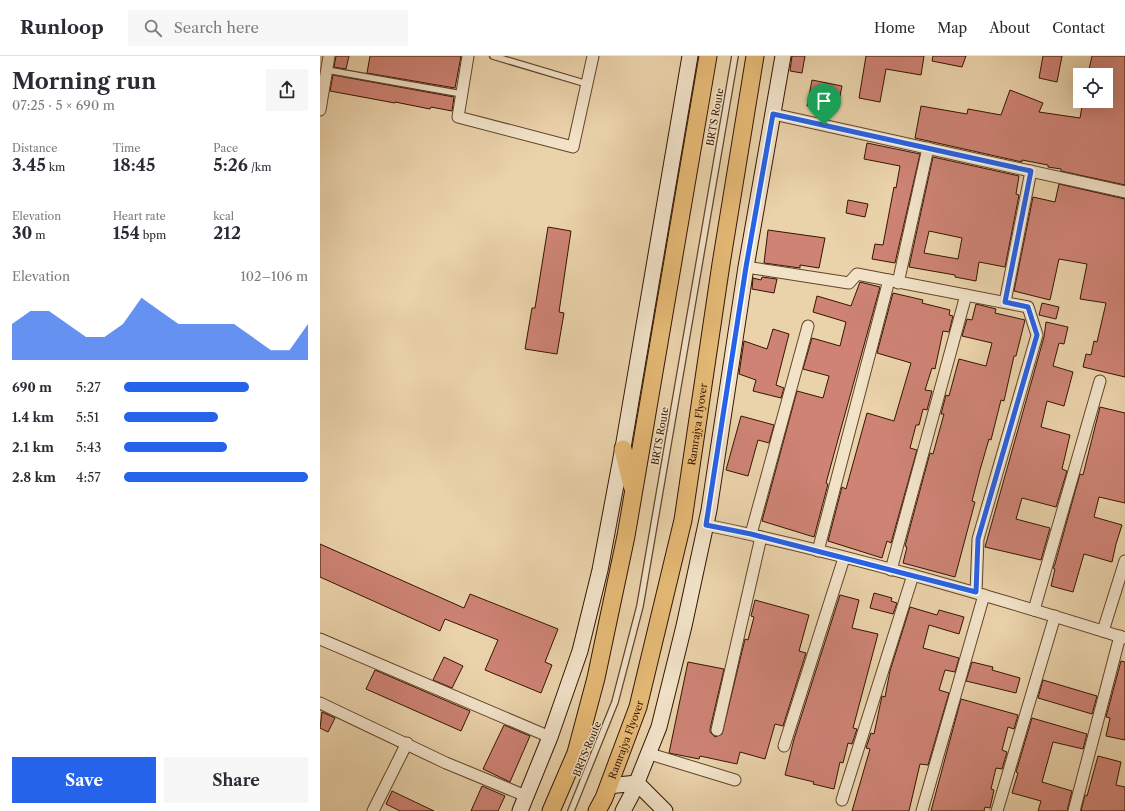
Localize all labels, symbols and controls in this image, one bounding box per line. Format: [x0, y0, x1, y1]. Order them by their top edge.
search box [128, 10, 408, 46]
text: Runloop [20, 16, 104, 39]
icon: search [142, 17, 164, 39]
text: Search here [174, 18, 259, 37]
text: Home [874, 19, 915, 37]
text: Map [937, 19, 967, 37]
text: About [989, 19, 1030, 37]
text: Contact [1052, 19, 1105, 37]
text: Morning run [12, 68, 156, 95]
map controls [1073, 68, 1113, 108]
button: locate [1073, 68, 1113, 108]
button: share [266, 69, 308, 111]
pin [807, 84, 841, 125]
street label: BRTS Route [703, 86, 727, 147]
icon: arrive [813, 90, 835, 112]
text: 07:25 · 5 × 690 m [12, 97, 115, 113]
text: Distance [12, 141, 58, 155]
text: Time [113, 141, 140, 155]
text: Pace [213, 141, 238, 155]
text: 3.45 [12, 155, 46, 175]
text: 18:45 [113, 155, 155, 175]
text: 5:26 [213, 155, 248, 175]
text: km [46, 160, 65, 174]
text: /km [248, 160, 271, 174]
text: Elevation [12, 209, 61, 223]
text: Heart rate [113, 209, 166, 223]
text: kcal [213, 209, 234, 223]
text: 30 [12, 223, 32, 243]
text: 154 [113, 223, 140, 243]
text: 212 [213, 223, 241, 243]
text: m [32, 228, 46, 242]
text: bpm [140, 228, 166, 242]
text: Elevation [12, 268, 70, 284]
text: 102–106 m [240, 268, 308, 284]
text: 690 m [12, 379, 52, 395]
text: 5:27 [76, 379, 101, 395]
street label: Ramrajya Flyover [685, 382, 710, 466]
street label: BRTS Route [648, 405, 672, 466]
text: 1.4 km [12, 409, 54, 425]
text: 5:51 [76, 409, 99, 425]
text: 2.1 km [12, 439, 54, 455]
text: 5:43 [76, 439, 101, 455]
text: 2.8 km [12, 469, 56, 485]
text: 4:57 [76, 469, 101, 485]
street label: Ramrajya Flyover [605, 698, 646, 781]
street label: BRTS Route [570, 719, 604, 779]
button: Save [12, 757, 156, 803]
button: Share [164, 757, 308, 803]

